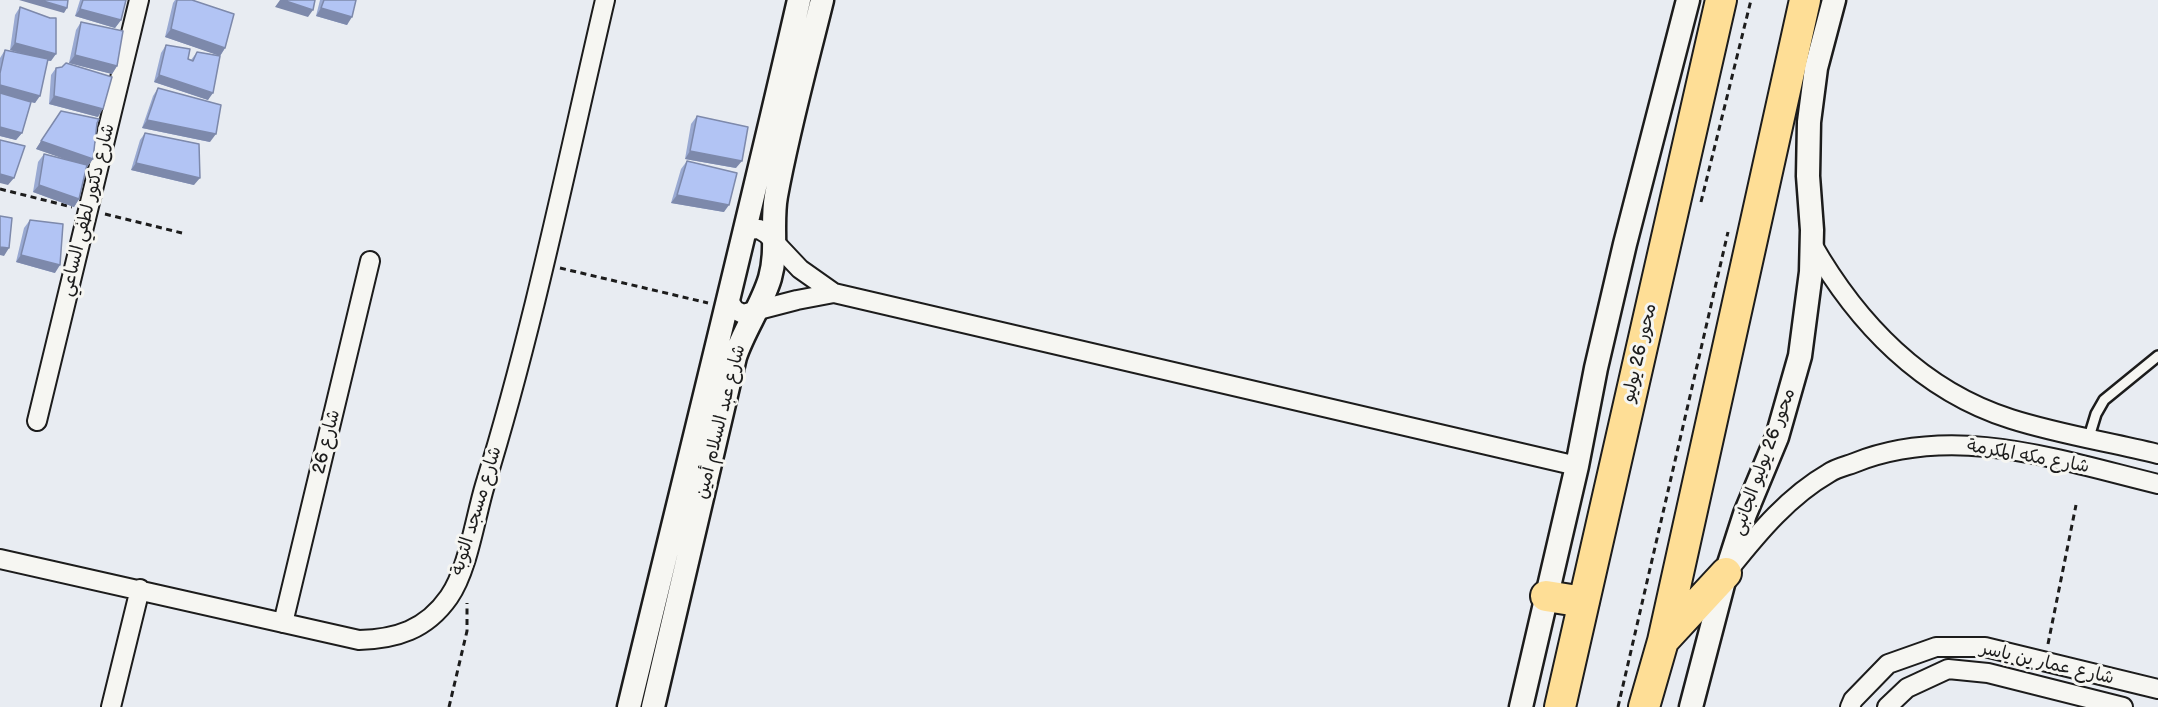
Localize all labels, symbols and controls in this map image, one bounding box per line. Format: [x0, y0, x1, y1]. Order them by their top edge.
street label: شارع دكتور لطفي الساعي [56, 121, 120, 299]
street label: محور 26 يوليو [1618, 301, 1662, 405]
street label: شارع عبد السلام أمين [691, 343, 751, 501]
street label: محور 26 يوليو الجانبى [1727, 386, 1801, 538]
street label: شارع 26 [309, 408, 345, 476]
street label: شارع مكه المكرمة [1965, 436, 2091, 478]
street label: شارع مسجد التوبة [447, 444, 507, 578]
street label: شارع عمار بن ياسر [1978, 638, 2116, 690]

